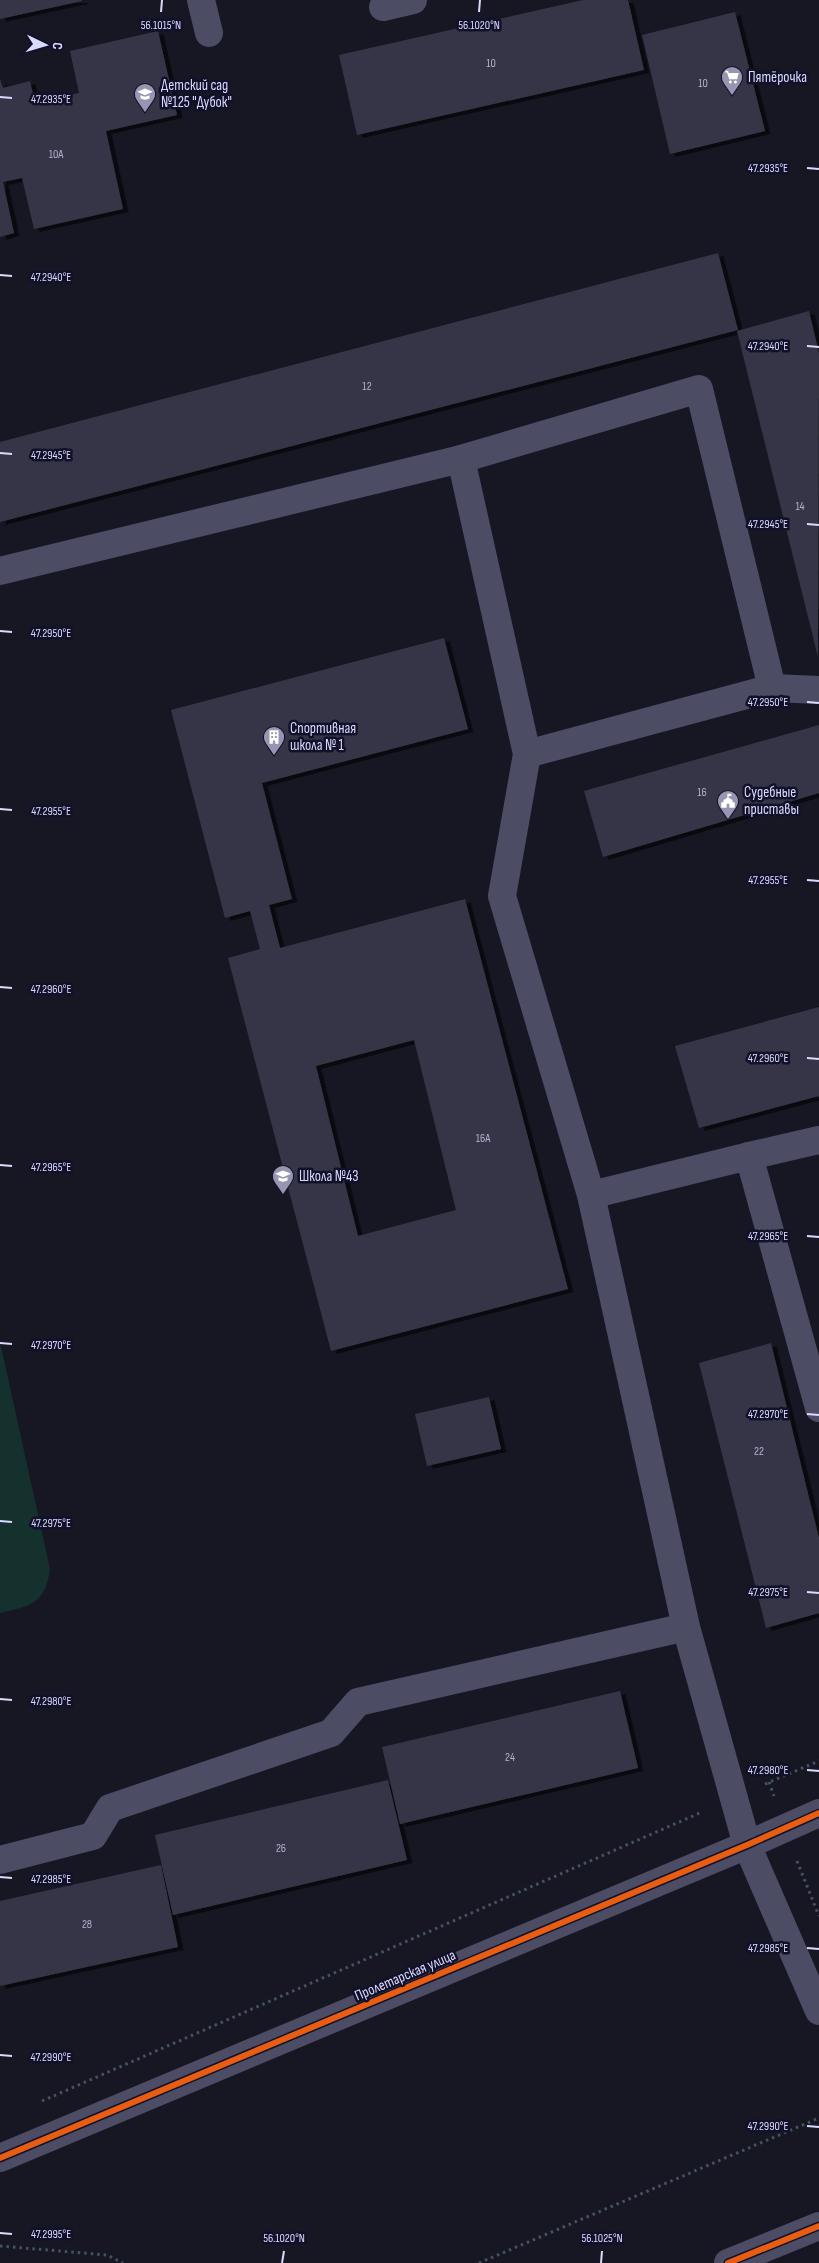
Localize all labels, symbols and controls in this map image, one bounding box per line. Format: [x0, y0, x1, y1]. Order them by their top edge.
text: 56.1015°N [141, 18, 181, 33]
text: 56.1020°N [458, 18, 500, 33]
north arrow [20, 20, 70, 70]
text: С [49, 42, 66, 50]
house number: 10 [486, 56, 496, 71]
supermarket icon: Пятёрочка [720, 65, 744, 96]
place label: Пятёрочка [748, 68, 807, 87]
place label: Детский сад №125 "Дубок" [161, 76, 232, 112]
house number: 10 [698, 76, 708, 91]
school or university icon: Детский сад №125 "Дубок" [133, 82, 157, 113]
text: 47.2935°E [31, 92, 71, 107]
house number: 10А [49, 147, 64, 162]
text: 47.2935°E [748, 161, 788, 176]
text: 47.2940°E [31, 270, 71, 285]
text: 47.2940°E [748, 339, 788, 354]
house number: 12 [362, 379, 372, 394]
text: 47.2945°E [31, 448, 71, 463]
house number: 14 [795, 499, 805, 514]
text: 47.2945°E [748, 517, 788, 532]
text: 47.2950°E [31, 626, 71, 641]
text: 47.2950°E [748, 695, 788, 710]
place label: Спортивная школа № 1 [290, 719, 356, 755]
building icon: Спортивная школа № 1 [262, 725, 286, 756]
place label: Судебные приставы [744, 783, 799, 819]
house number: 16 [697, 785, 707, 800]
public building icon: Судебные приставы [716, 789, 740, 820]
text: 47.2955°E [31, 804, 71, 819]
text: 47.2955°E [748, 873, 788, 888]
text: 47.2960°E [31, 982, 71, 997]
text: 47.2960°E [748, 1051, 788, 1066]
house number: 16А [476, 1131, 491, 1146]
text: 47.2965°E [31, 1160, 71, 1175]
school or university icon: Школа №43 [271, 1164, 295, 1195]
place label: Школа №43 [299, 1167, 359, 1186]
text: 47.2965°E [748, 1229, 788, 1244]
text: 47.2970°E [31, 1338, 71, 1353]
text: 47.2970°E [748, 1407, 788, 1422]
house number: 22 [754, 1444, 764, 1459]
text: 47.2975°E [31, 1516, 71, 1531]
text: 47.2975°E [748, 1585, 788, 1600]
text: 47.2980°E [31, 1694, 71, 1709]
house number: 24 [505, 1750, 515, 1765]
text: 47.2980°E [748, 1763, 788, 1778]
house number: 26 [276, 1841, 286, 1856]
text: 47.2985°E [31, 1872, 71, 1887]
house number: 28 [82, 1917, 92, 1932]
text: 47.2985°E [748, 1941, 788, 1956]
street label: Пролетарская улица [352, 1946, 459, 2005]
text: 47.2990°E [31, 2050, 71, 2065]
text: 47.2990°E [748, 2119, 788, 2134]
text: 47.2995°E [31, 2227, 71, 2242]
text: 56.1020°N [263, 2231, 305, 2246]
text: 56.1025°N [581, 2231, 623, 2246]

